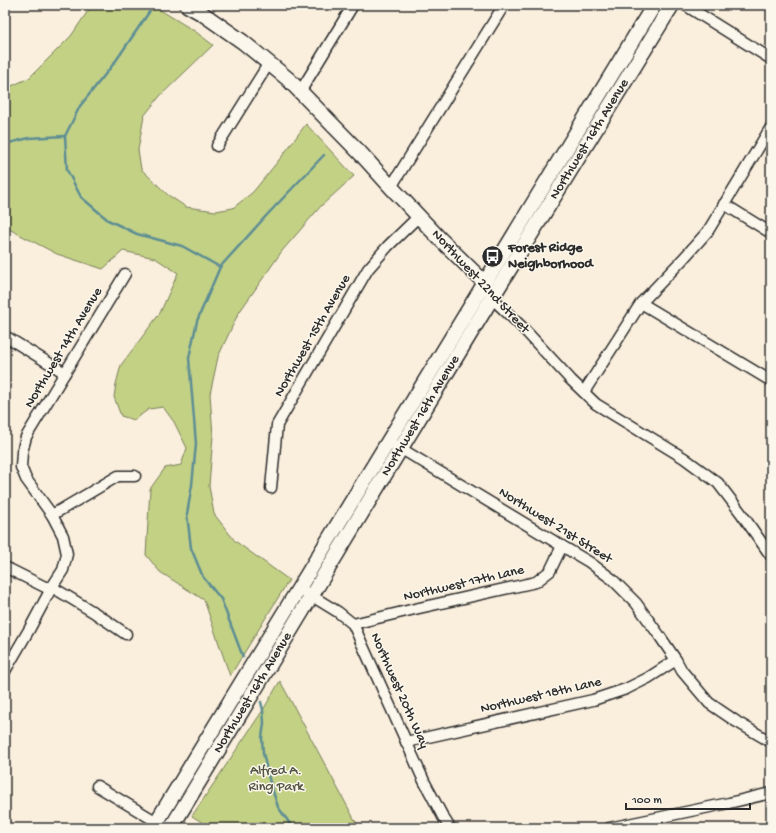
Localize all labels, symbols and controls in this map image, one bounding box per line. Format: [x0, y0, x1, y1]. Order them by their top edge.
street label: Northwest 16th Avenue [546, 75, 633, 203]
street label: Northwest 22nd Street [427, 226, 533, 338]
place label: Forest Ridge Neighborhood [507, 240, 595, 273]
bus stop icon: Forest Ridge Neighborhood [479, 243, 505, 269]
street label: Northwest 15th Avenue [271, 271, 355, 400]
street label: Northwest 14th Avenue [21, 284, 107, 411]
street label: Northwest 16th Avenue [377, 351, 464, 479]
street label: Northwest 21st Street [495, 484, 616, 569]
street label: Northwest 17th Lane [402, 562, 527, 606]
street label: Northwest 16th Avenue [210, 629, 296, 756]
street label: Northwest 20th Way [366, 631, 432, 752]
street label: Northwest 18th Lane [479, 674, 604, 718]
park label: Alfred A. Ring Park [249, 763, 305, 796]
scale bar [626, 785, 750, 811]
text: 100 m [631, 794, 662, 808]

